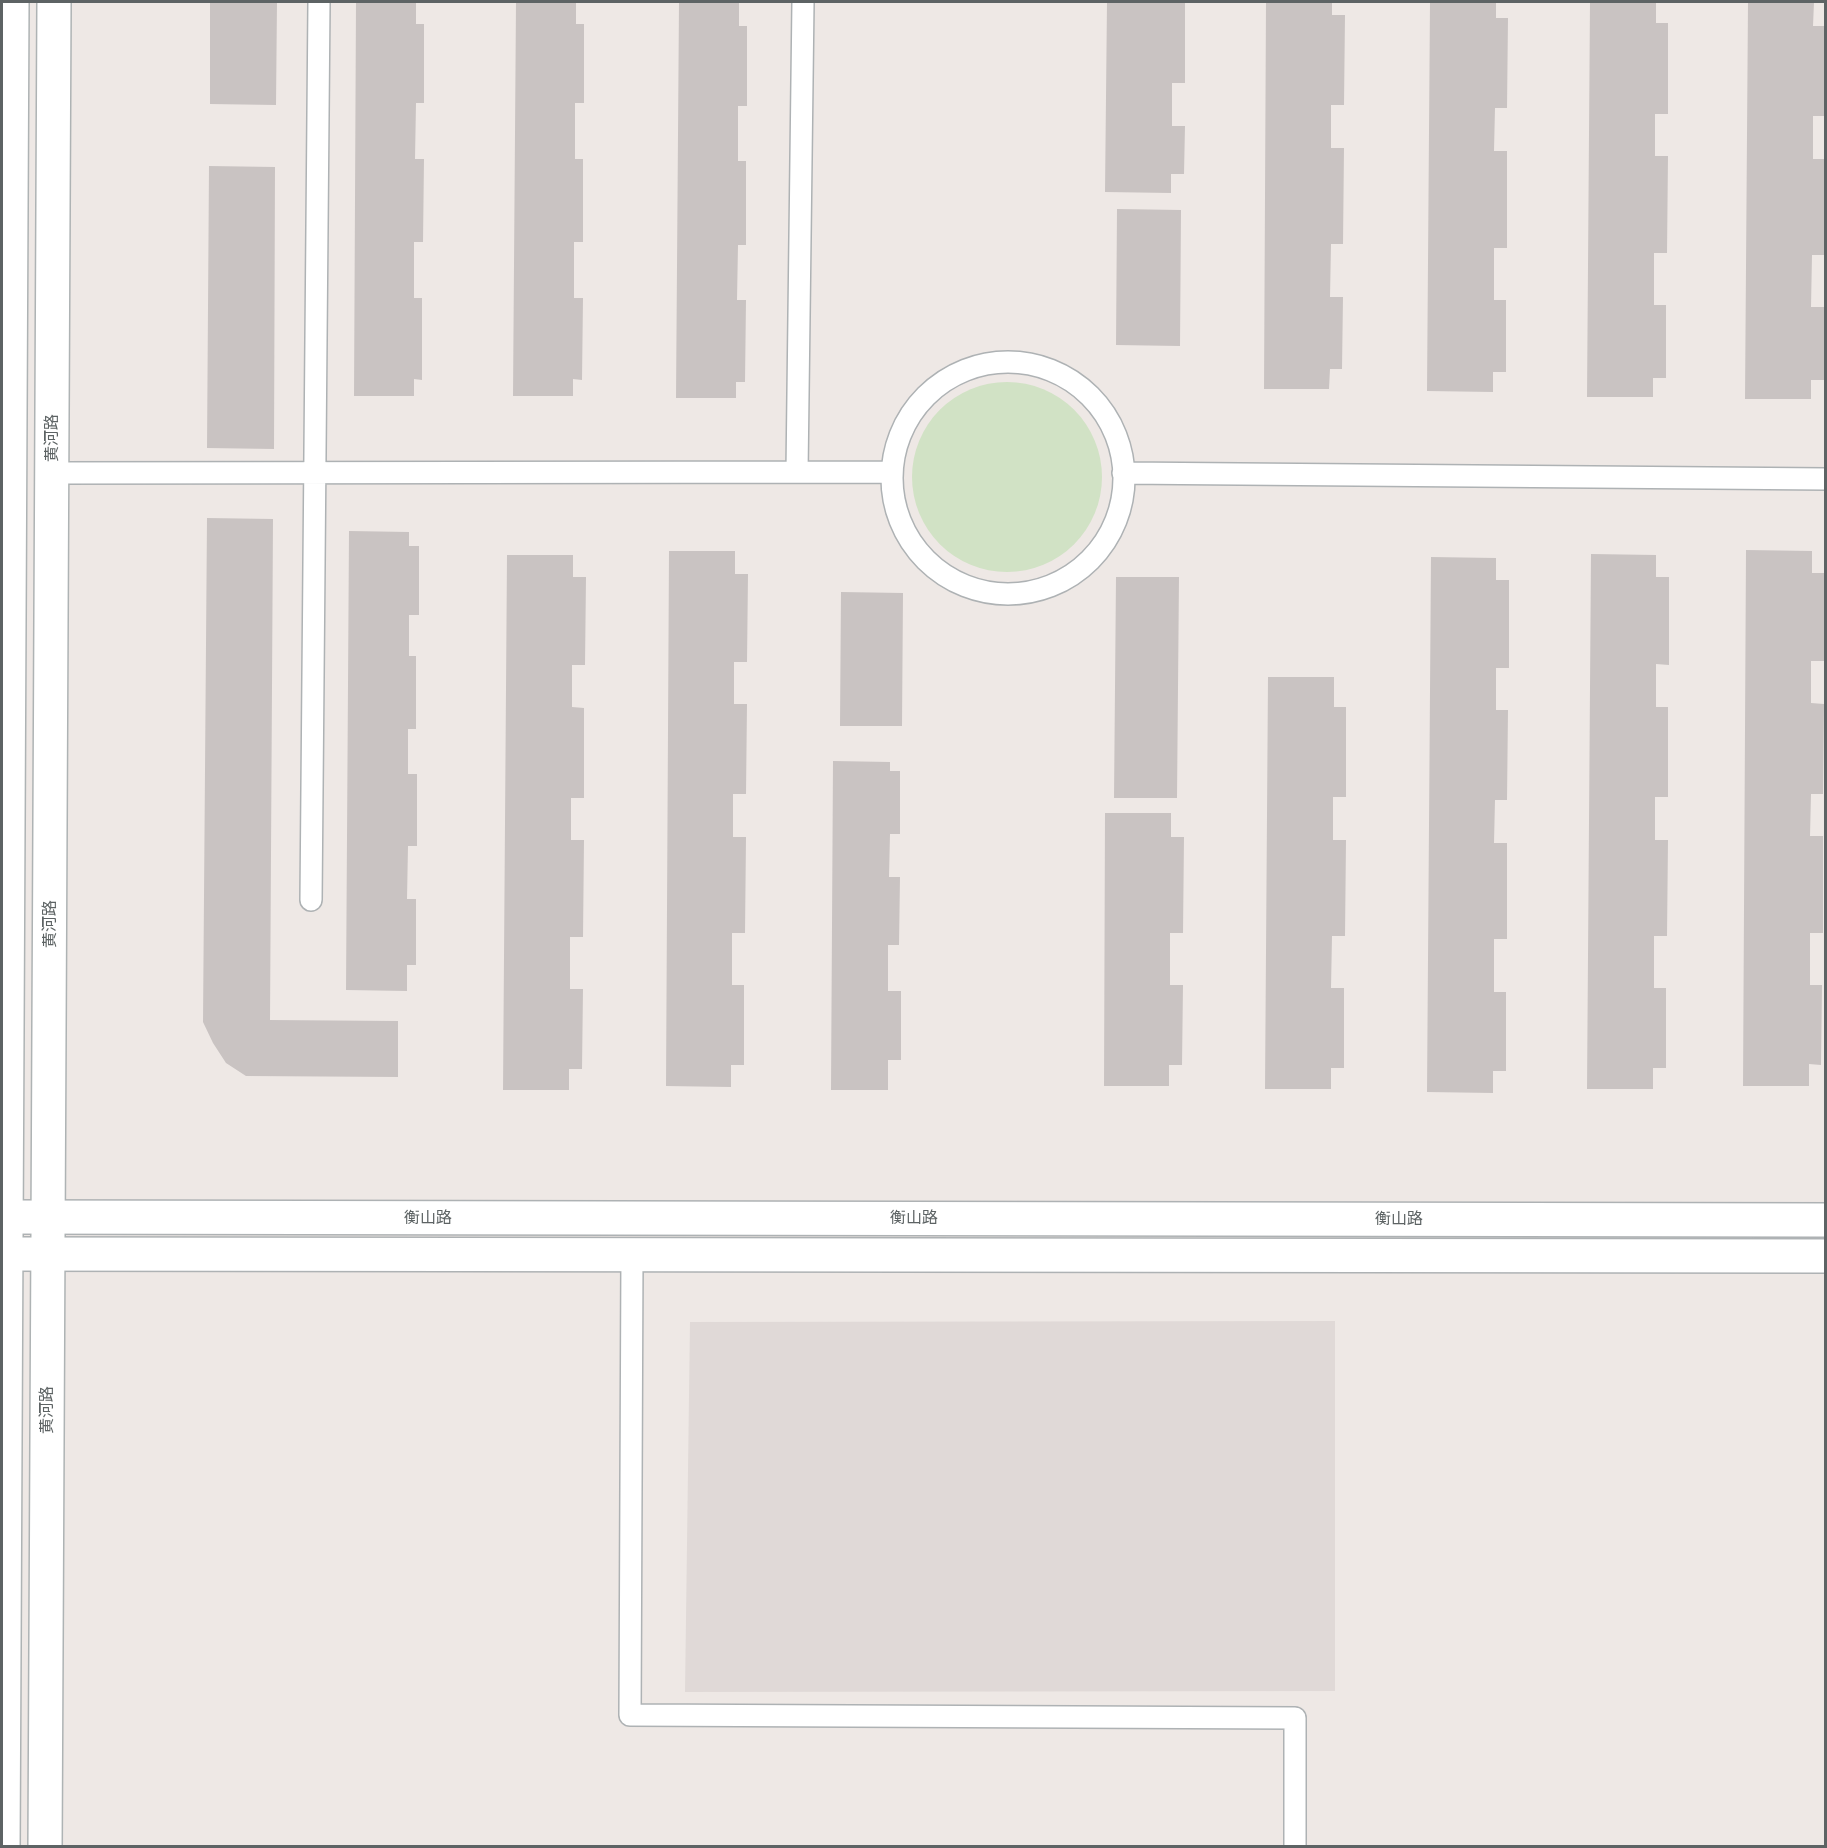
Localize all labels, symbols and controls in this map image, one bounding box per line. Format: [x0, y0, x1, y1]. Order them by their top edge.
street label: 黄河路 [42, 414, 62, 462]
street label: 黄河路 [40, 900, 60, 948]
street label: 衡山路 [404, 1208, 452, 1228]
street label: 衡山路 [890, 1208, 938, 1228]
street label: 衡山路 [1375, 1209, 1423, 1229]
street label: 黄河路 [37, 1386, 57, 1434]

